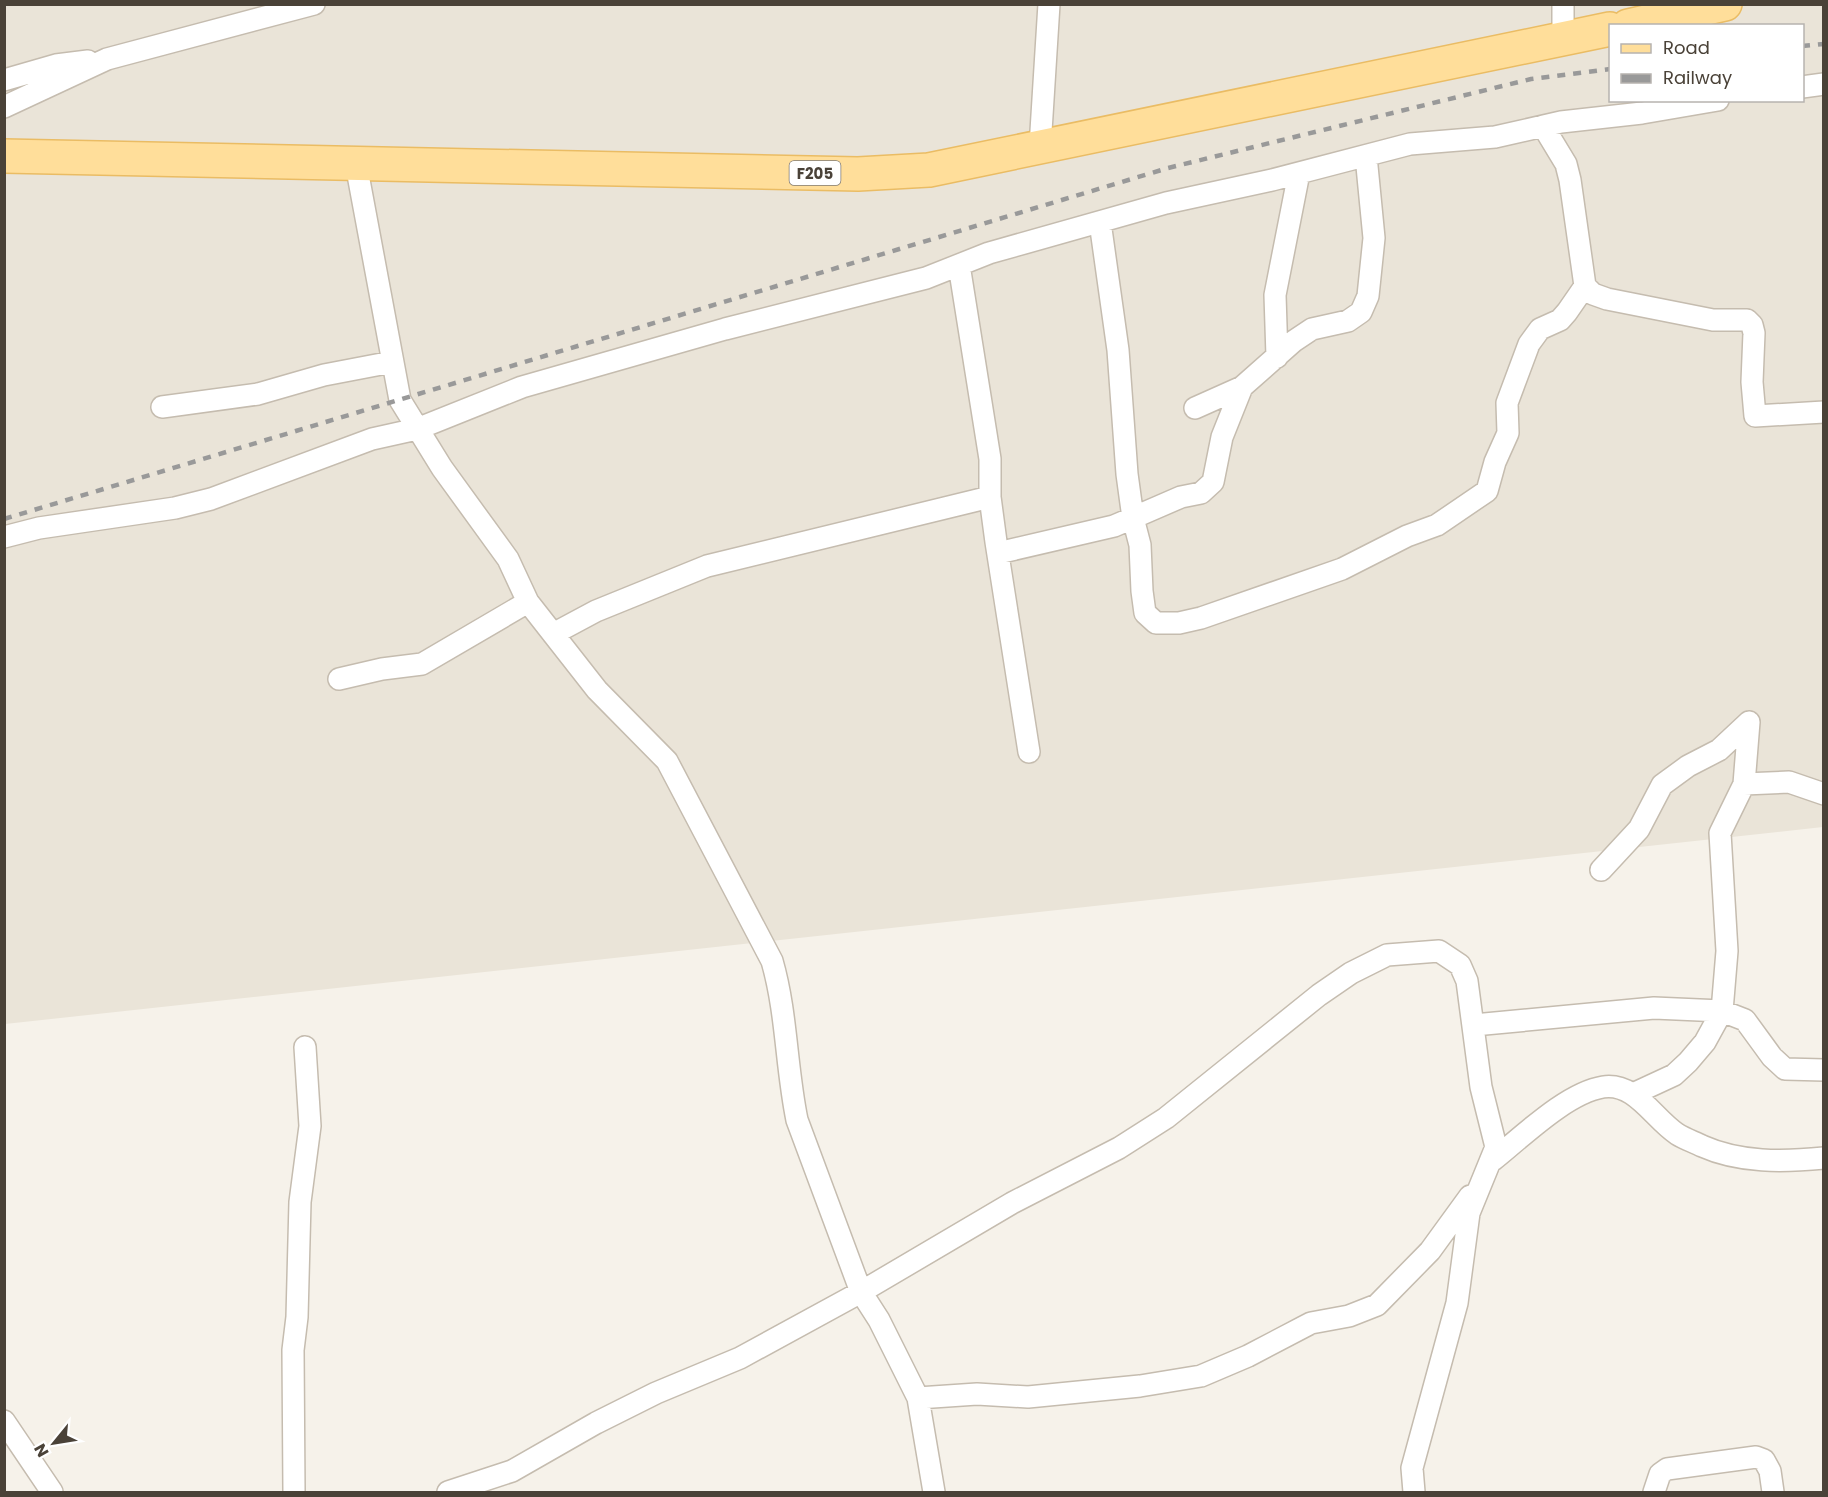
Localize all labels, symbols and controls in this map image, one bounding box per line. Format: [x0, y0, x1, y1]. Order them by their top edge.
legend [1609, 24, 1804, 102]
text: Road [1663, 35, 1710, 60]
text: Railway [1663, 65, 1732, 90]
road number: F205 [790, 161, 840, 185]
north arrow [24, 1413, 84, 1473]
text: N [28, 1439, 54, 1461]

